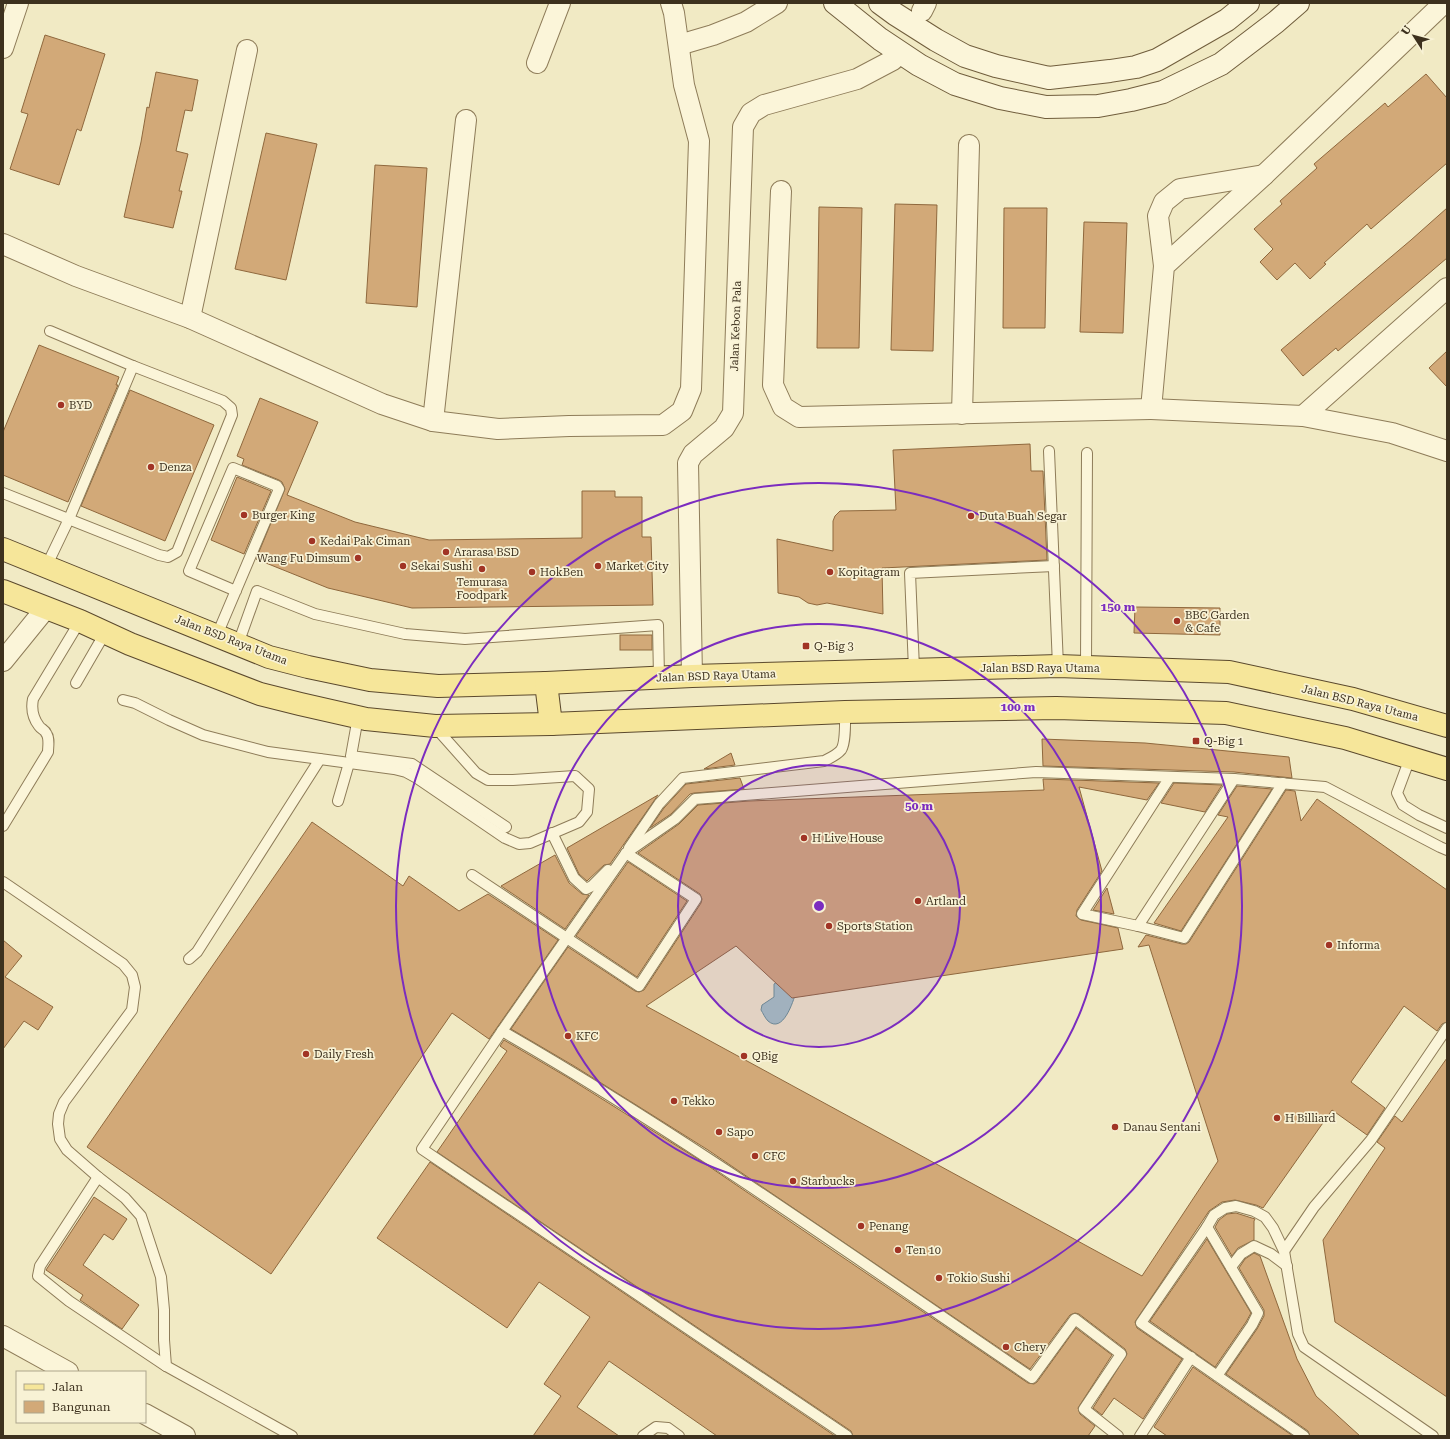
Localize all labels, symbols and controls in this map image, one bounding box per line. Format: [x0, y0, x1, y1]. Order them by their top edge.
north arrow [1394, 16, 1434, 56]
text: U [1399, 23, 1414, 38]
street label: Jalan Kebon Pala [728, 280, 744, 372]
place label: BYD [69, 399, 92, 412]
marker: BYD [56, 400, 66, 410]
place label: Denza [159, 461, 192, 474]
marker: Denza [146, 462, 156, 472]
place label: Burger King [252, 509, 315, 522]
marker: Burger King [239, 510, 249, 520]
place label: Duta Buah Segar [979, 510, 1067, 523]
marker: Duta Buah Segar [966, 511, 976, 521]
place label: Kedai Pak Ciman [320, 535, 410, 548]
marker: Kedai Pak Ciman [307, 536, 317, 546]
place label: Ararasa BSD [454, 546, 519, 559]
marker: Ararasa BSD [441, 547, 451, 557]
place label: Wang Fu Dimsum [257, 552, 350, 565]
marker: Wang Fu Dimsum [353, 553, 363, 563]
place label: Sekai Sushi [411, 560, 473, 573]
place label: Market City [606, 560, 669, 573]
marker: Sekai Sushi [398, 561, 408, 571]
marker: Market City [593, 561, 603, 571]
marker: Temurasa Foodpark [477, 564, 487, 574]
place label: HokBen [540, 566, 583, 579]
place label: Kopitagram [838, 566, 900, 579]
marker: HokBen [527, 567, 537, 577]
marker: Kopitagram [825, 567, 835, 577]
place label: Temurasa Foodpark [456, 576, 508, 602]
text: 150 m [1101, 600, 1136, 614]
place label: BBC Garden & Cafe [1185, 609, 1250, 635]
street label: Jalan BSD Raya Utama [173, 612, 289, 668]
marker: BBC Garden & Cafe [1172, 616, 1182, 626]
place label: Q-Big 3 [814, 640, 854, 653]
marker: Q-Big 3 [801, 641, 811, 651]
street label: Jalan BSD Raya Utama [980, 662, 1100, 675]
street label: Jalan BSD Raya Utama [656, 667, 776, 685]
street label: Jalan BSD Raya Utama [1300, 682, 1420, 724]
text: 100 m [1001, 700, 1036, 714]
place label: Q-Big 1 [1204, 735, 1244, 748]
marker: Q-Big 1 [1191, 736, 1201, 746]
text: 50 m [905, 799, 933, 813]
place label: H Live House [812, 832, 883, 845]
marker: H Live House [799, 833, 809, 843]
place label: Artland [926, 895, 966, 908]
marker: Artland [913, 896, 923, 906]
centre of rings [812, 899, 826, 913]
place label: Sports Station [837, 920, 913, 933]
marker: Sports Station [824, 921, 834, 931]
place label: Informa [1337, 939, 1380, 952]
marker: Informa [1324, 940, 1334, 950]
place label: KFC [576, 1030, 599, 1043]
marker: KFC [563, 1031, 573, 1041]
place label: Daily Fresh [314, 1048, 374, 1061]
marker: Daily Fresh [301, 1049, 311, 1059]
place label: QBig [752, 1050, 779, 1063]
marker: QBig [739, 1051, 749, 1061]
place label: Tekko [682, 1095, 715, 1108]
marker: Tekko [669, 1096, 679, 1106]
place label: H Billiard [1285, 1112, 1336, 1125]
marker: H Billiard [1272, 1113, 1282, 1123]
place label: Danau Sentani [1123, 1121, 1201, 1134]
marker: Danau Sentani [1110, 1122, 1120, 1132]
place label: Sapo [727, 1126, 754, 1139]
marker: Sapo [714, 1127, 724, 1137]
place label: CFC [763, 1150, 785, 1163]
marker: CFC [750, 1151, 760, 1161]
place label: Starbucks [801, 1175, 855, 1188]
marker: Starbucks [788, 1176, 798, 1186]
place label: Penang [869, 1220, 909, 1233]
marker: Penang [856, 1221, 866, 1231]
place label: Ten 10 [906, 1244, 941, 1257]
marker: Ten 10 [893, 1245, 903, 1255]
place label: Tokio Sushi [947, 1272, 1010, 1285]
marker: Tokio Sushi [934, 1273, 944, 1283]
place label: Chery [1014, 1341, 1047, 1354]
marker: Chery [1001, 1342, 1011, 1352]
legend [16, 1371, 146, 1423]
text: Jalan [52, 1380, 83, 1394]
text: Bangunan [52, 1400, 111, 1414]

